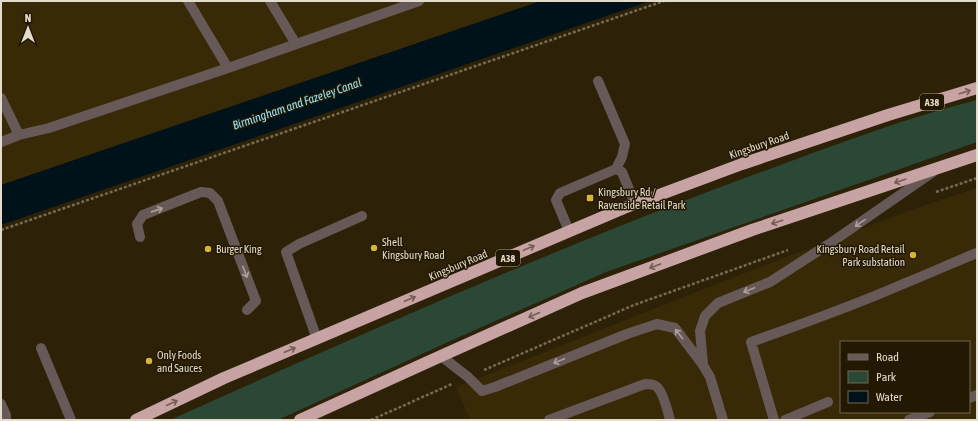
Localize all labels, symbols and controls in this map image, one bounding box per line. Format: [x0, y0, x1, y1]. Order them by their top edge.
north arrow [8, 8, 48, 48]
text: N [25, 12, 31, 24]
water label: Birmingham and Fazeley Canal [231, 75, 363, 133]
one-way arrow [958, 88, 971, 95]
road number: A38 [920, 94, 944, 110]
street label: Kingsbury Road [727, 129, 791, 161]
one-way arrow [894, 178, 907, 185]
place label: Kingsbury Rd / Ravenside Retail Park [598, 186, 686, 211]
marker: Kingsbury Rd / Ravenside Retail Park [585, 193, 595, 203]
one-way arrow [151, 205, 163, 213]
one-way arrow [771, 219, 784, 226]
one-way arrow [855, 219, 866, 227]
place label: Shell Kingsbury Road [382, 236, 445, 261]
place label: Burger King [216, 243, 262, 255]
marker: Shell Kingsbury Road [369, 243, 379, 253]
place label: Kingsbury Road Retail Park substation [817, 243, 905, 268]
marker: Burger King [203, 244, 213, 254]
one-way arrow [523, 244, 535, 252]
street label: Kingsbury Road [427, 247, 489, 283]
road number: A38 [496, 250, 520, 266]
marker: Kingsbury Road Retail Park substation [908, 250, 918, 260]
one-way arrow [649, 263, 661, 271]
one-way arrow [242, 265, 250, 277]
one-way arrow [744, 287, 756, 295]
one-way arrow [403, 295, 415, 303]
one-way arrow [529, 311, 541, 319]
one-way arrow [675, 328, 684, 339]
legend [840, 341, 970, 413]
one-way arrow [284, 346, 296, 353]
place label: Only Foods and Sauces [157, 349, 202, 374]
text: Road [876, 350, 899, 364]
marker: Only Foods and Sauces [144, 356, 154, 366]
one-way arrow [554, 358, 566, 366]
text: Park [876, 370, 897, 384]
text: Water [876, 390, 903, 404]
one-way arrow [165, 399, 177, 406]

